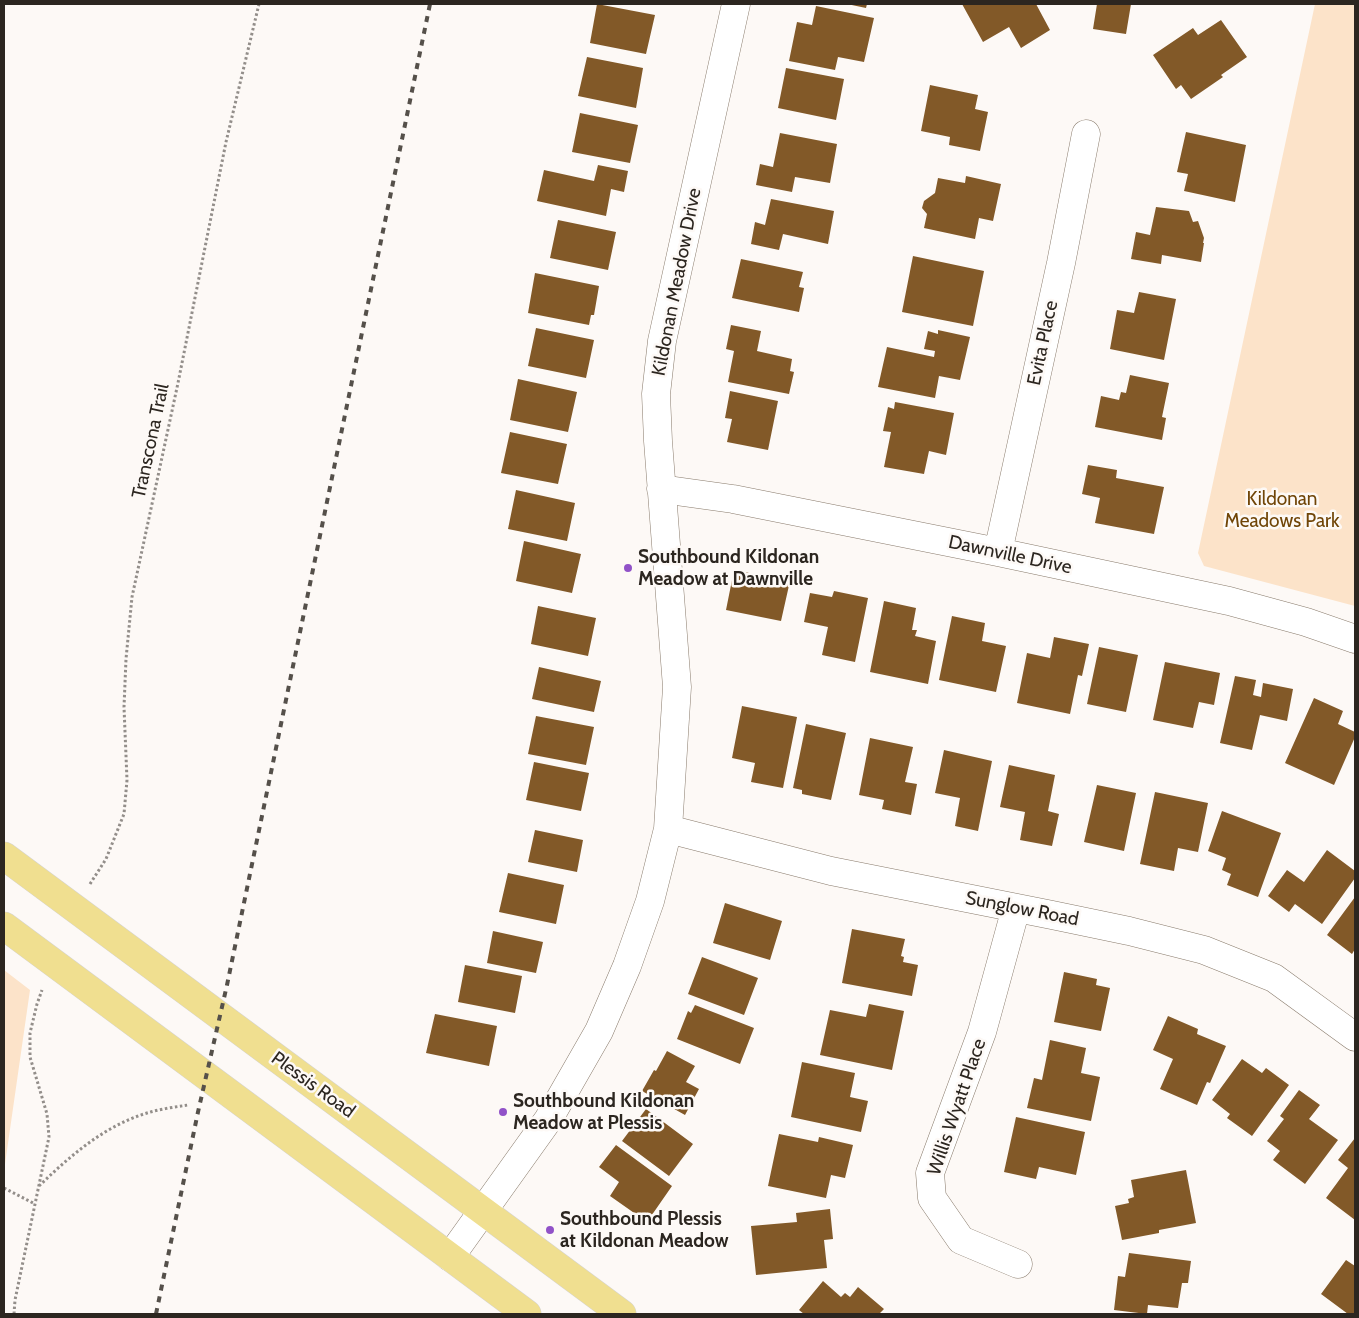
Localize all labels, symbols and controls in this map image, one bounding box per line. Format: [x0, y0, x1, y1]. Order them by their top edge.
street label: Kildonan Meadow Drive [648, 186, 706, 378]
street label: Evita Place [1023, 299, 1063, 387]
street label: Transcona Trail [128, 381, 174, 501]
park label: Kildonan Meadows Park [1224, 488, 1340, 532]
street label: Dawnville Drive [946, 531, 1074, 579]
place label: Southbound Kildonan Meadow at Dawnville [638, 546, 819, 590]
marker: Southbound Kildonan Meadow at Dawnville [622, 562, 634, 574]
street label: Sunglow Road [963, 887, 1081, 931]
street label: Willis Wyatt Place [923, 1036, 991, 1178]
street label: Plessis Road [267, 1047, 359, 1123]
place label: Southbound Kildonan Meadow at Plessis [513, 1090, 694, 1134]
marker: Southbound Kildonan Meadow at Plessis [497, 1106, 509, 1118]
place label: Southbound Plessis at Kildonan Meadow [560, 1208, 729, 1252]
marker: Southbound Plessis at Kildonan Meadow [544, 1224, 556, 1236]

